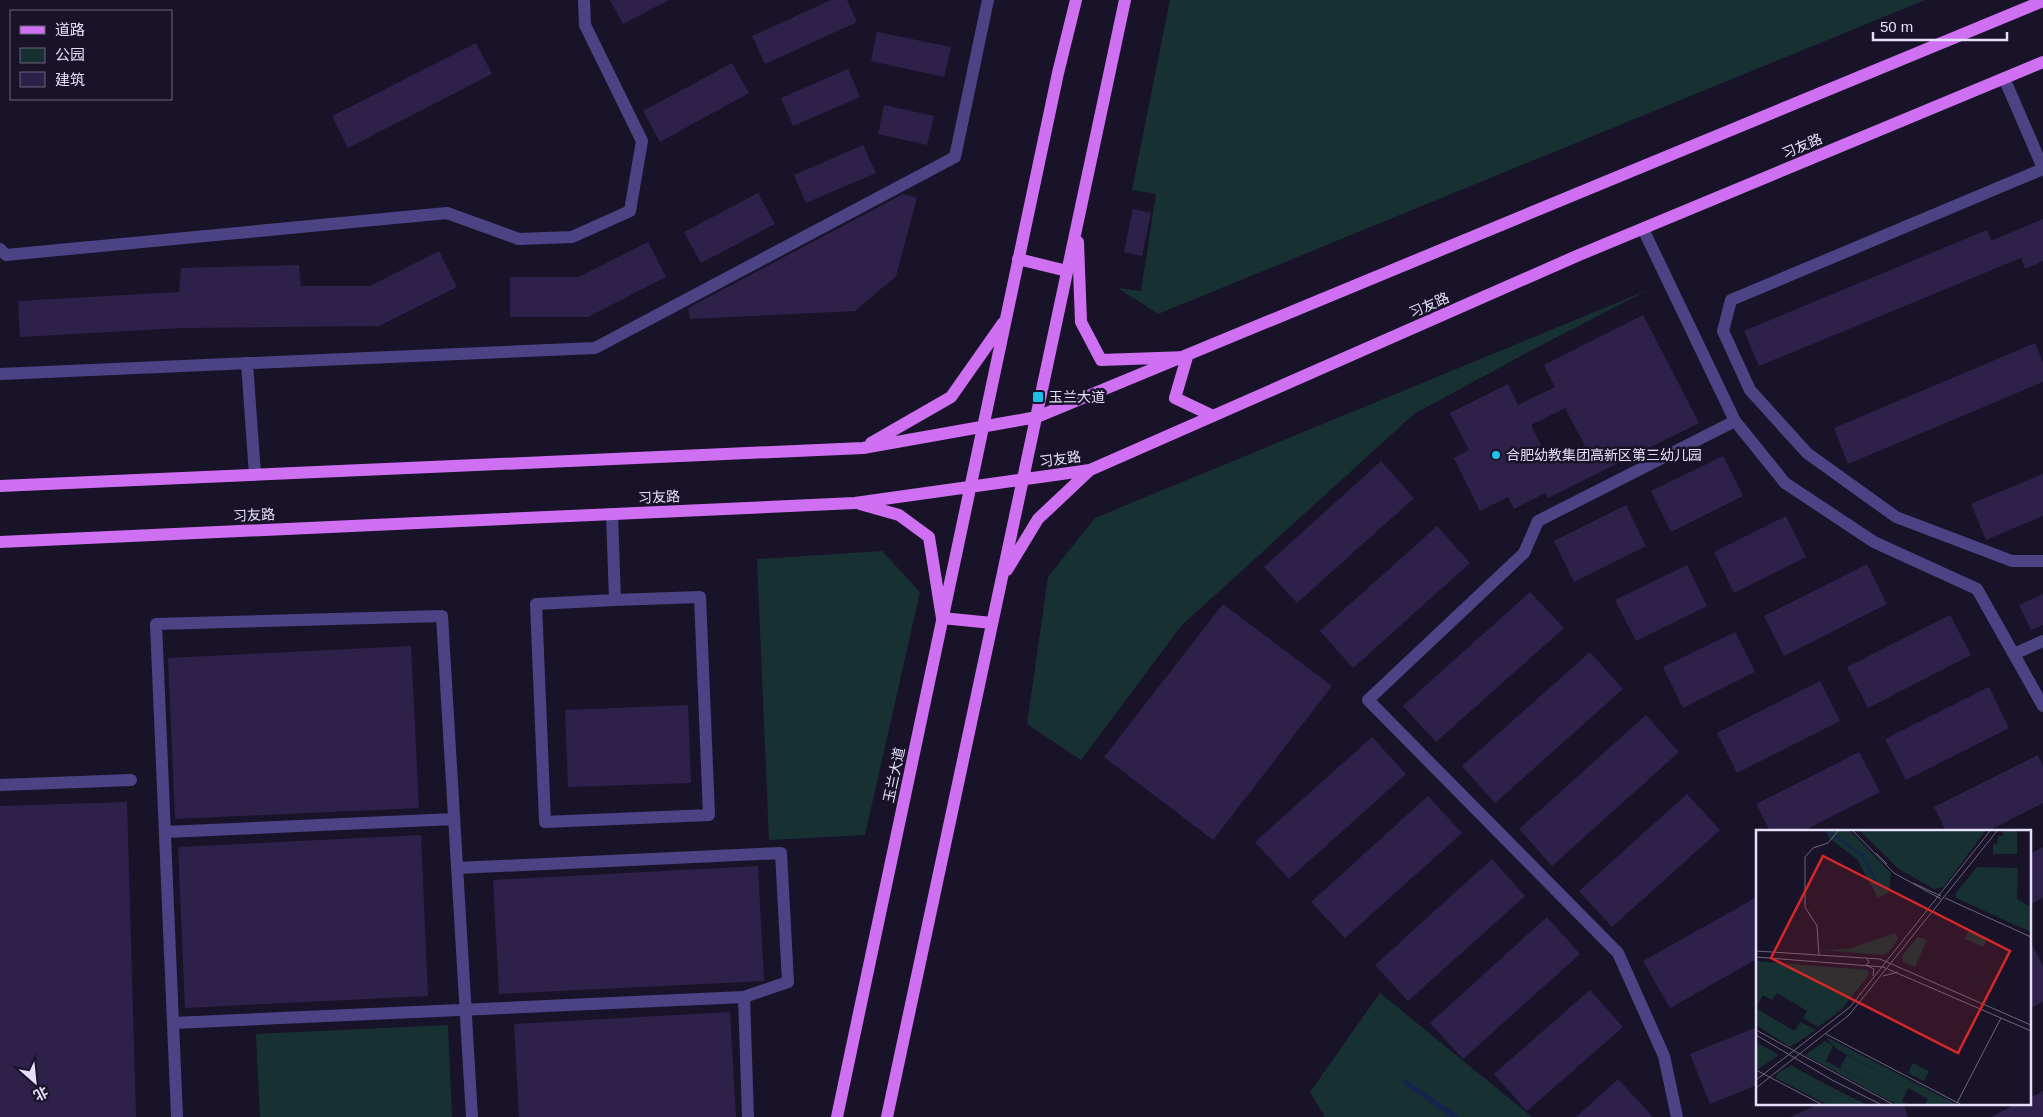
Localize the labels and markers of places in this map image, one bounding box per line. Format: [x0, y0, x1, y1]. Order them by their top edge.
place label: 玉兰大道 [1049, 389, 1105, 405]
marker: 玉兰大道 [1031, 390, 1045, 404]
place label: 合肥幼教集团高新区第三幼儿园 [1506, 447, 1702, 463]
marker: 合肥幼教集团高新区第三幼儿园 [1490, 449, 1502, 461]

